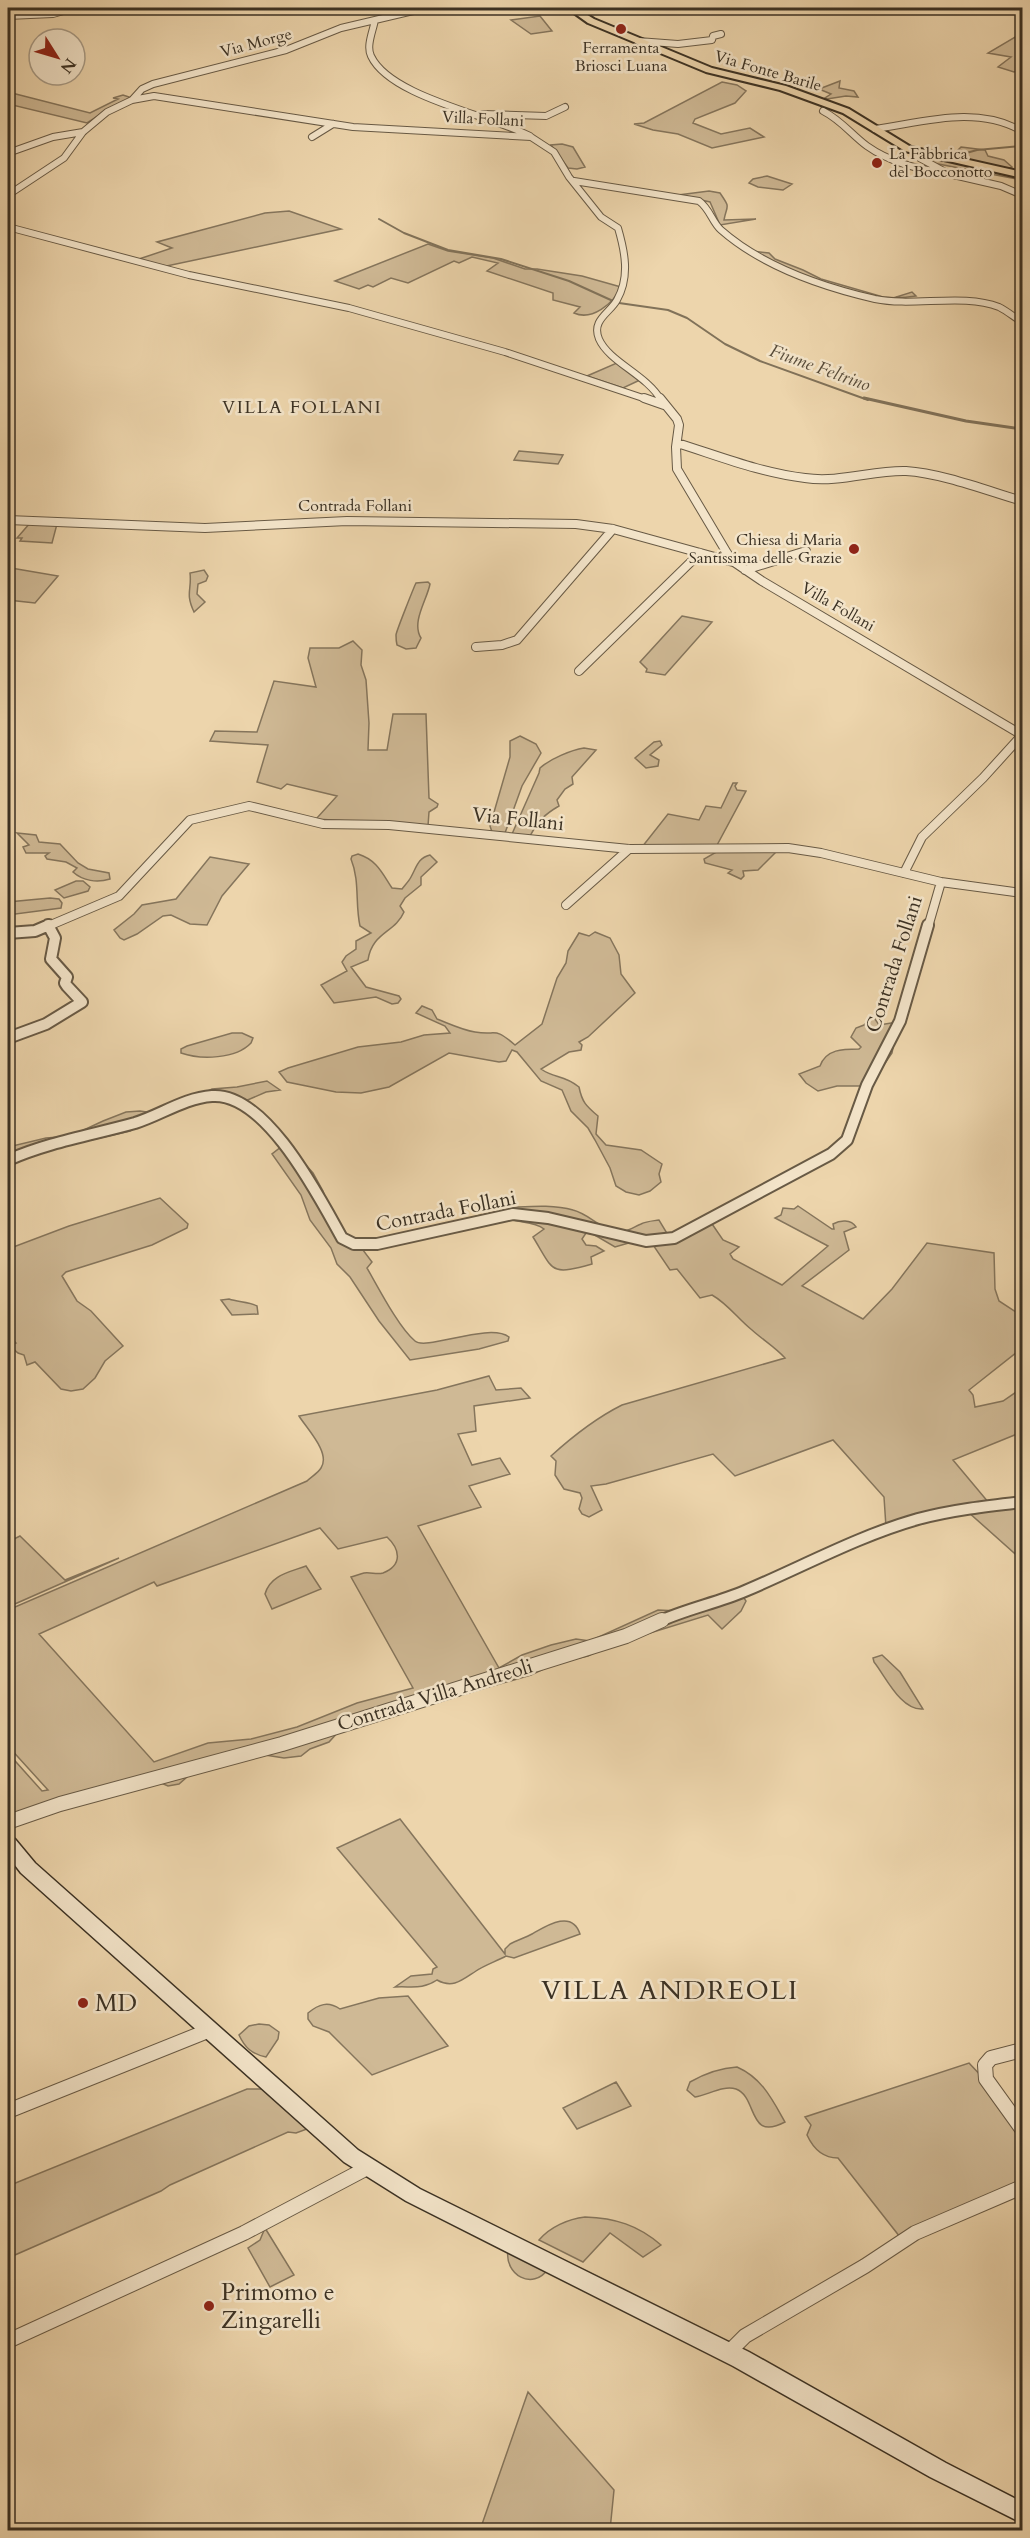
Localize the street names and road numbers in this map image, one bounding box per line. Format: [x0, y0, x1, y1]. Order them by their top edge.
street label: Via Morge [218, 23, 294, 63]
street label: Via Fonte Barile [712, 45, 824, 97]
street label: Villa Follani [441, 106, 525, 132]
street label: Contrada Follani [298, 495, 412, 517]
street label: Villa Follani [797, 577, 879, 637]
street label: Via Follani [471, 801, 566, 837]
street label: Contrada Follani [859, 892, 929, 1036]
street label: Contrada Follani [374, 1184, 519, 1238]
street label: Contrada Villa Andreoli [334, 1652, 536, 1738]

